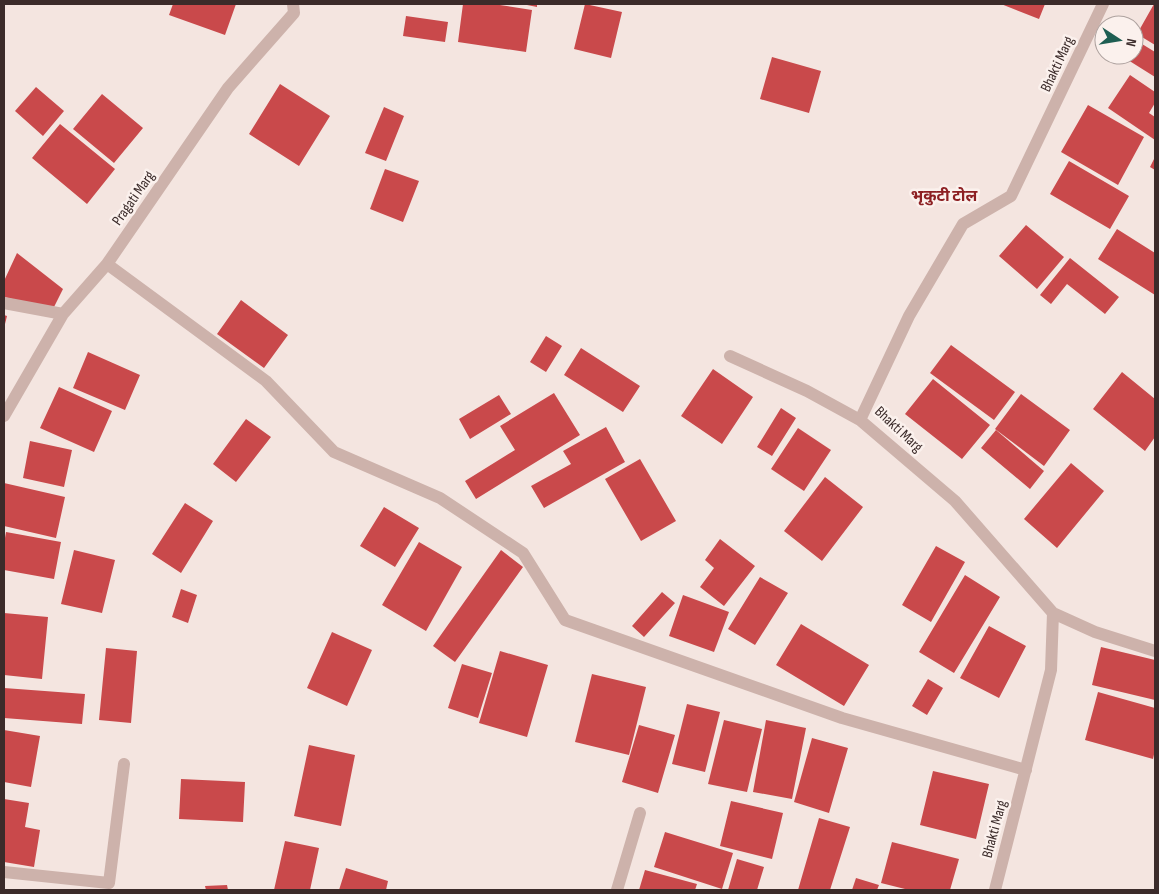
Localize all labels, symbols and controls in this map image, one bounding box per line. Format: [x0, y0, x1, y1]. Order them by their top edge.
north arrow [1094, 15, 1144, 65]
street label: Bhakti Marg [1036, 33, 1079, 95]
text: N [1122, 37, 1140, 48]
street label: Pragati Marg [108, 167, 159, 229]
district label: भृकुटी टोल [911, 187, 979, 206]
street label: Bhakti Marg [871, 402, 927, 456]
street label: Bhakti Marg [978, 798, 1011, 860]

